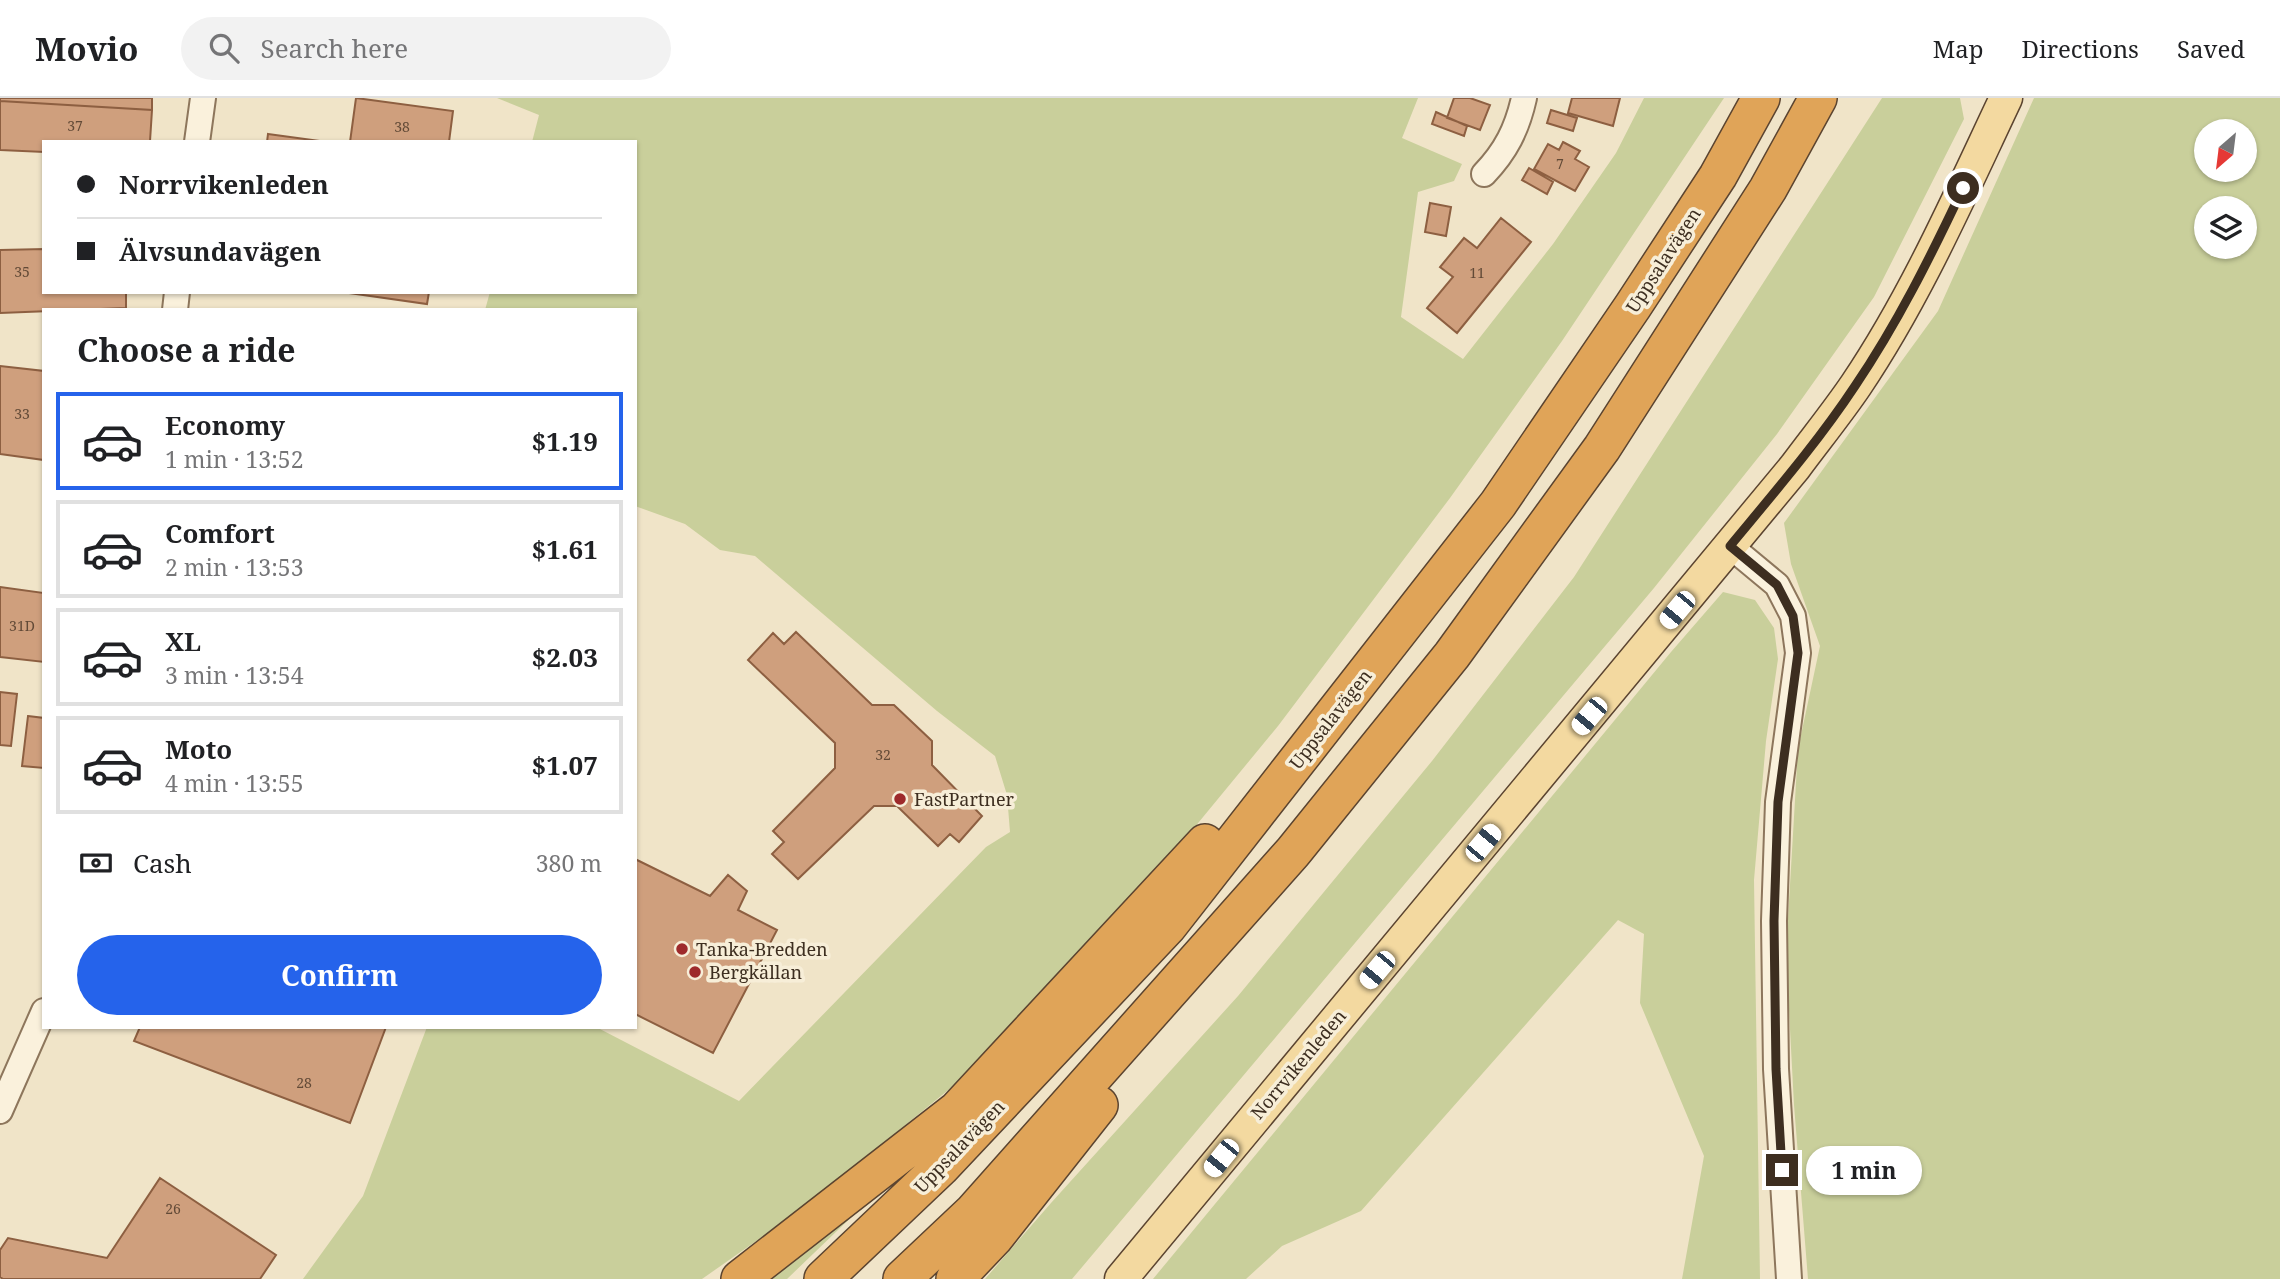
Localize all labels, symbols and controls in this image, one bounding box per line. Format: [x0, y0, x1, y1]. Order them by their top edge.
search box [181, 17, 671, 80]
text: Movio [35, 26, 139, 71]
icon: search [205, 29, 243, 67]
text: Search here [261, 30, 408, 66]
text: Map [1933, 32, 1984, 65]
text: Directions [2022, 32, 2139, 65]
text: Saved [2177, 32, 2245, 65]
house number: 37 [67, 116, 83, 135]
house number: 38 [394, 117, 410, 136]
north arrow [2194, 119, 2258, 182]
map controls [2194, 119, 2257, 259]
house number: 7 [1556, 154, 1564, 173]
text: Norrvikenleden [119, 166, 329, 202]
route start [1947, 172, 1979, 204]
button: layers [2194, 196, 2257, 259]
street label: Uppsalavägen [1620, 203, 1706, 317]
text: Älvsundavägen [119, 233, 321, 269]
house number: 35 [14, 262, 30, 281]
house number: 11 [1469, 263, 1485, 282]
text: Choose a ride [77, 328, 296, 371]
house number: 33 [14, 404, 30, 423]
text: Economy [165, 407, 285, 443]
icon: car [81, 410, 144, 473]
text: $1.19 [532, 423, 598, 459]
text: 1 min · 13:52 [165, 443, 303, 475]
text: Comfort [165, 515, 275, 551]
icon: car [81, 518, 144, 581]
text: $1.61 [532, 531, 598, 567]
text: 2 min · 13:53 [165, 551, 303, 583]
car [1656, 587, 1699, 633]
house number: 31D [9, 616, 35, 635]
text: XL [165, 623, 201, 659]
icon: car [81, 626, 144, 689]
text: $2.03 [532, 639, 598, 675]
text: 3 min · 13:54 [165, 659, 303, 691]
street label: Uppsalavägen [1283, 664, 1377, 774]
car [1568, 693, 1611, 739]
text: Moto [165, 731, 232, 767]
icon: car [81, 734, 144, 797]
house number: 32 [875, 745, 891, 764]
text: $1.07 [532, 747, 598, 783]
text: 4 min · 13:55 [165, 767, 303, 799]
place label: FastPartner [914, 787, 1015, 811]
marker: FastPartner [892, 791, 908, 807]
car [1462, 820, 1505, 866]
icon: cash [77, 844, 115, 882]
text: Cash [133, 845, 192, 881]
text: 380 m [536, 847, 602, 879]
button: Confirm [77, 935, 602, 1015]
place label: Tanka-Bredden [696, 937, 828, 961]
marker: Tanka-Bredden [674, 941, 690, 957]
car [1356, 947, 1399, 993]
place label: Bergkällan [709, 960, 803, 984]
marker: Bergkällan [687, 964, 703, 980]
street label: Norrvikenleden [1245, 1004, 1351, 1124]
house number: 28 [296, 1073, 312, 1092]
street label: Uppsalavägen [909, 1094, 1010, 1198]
car [1200, 1135, 1243, 1181]
callout: 1 min [1806, 1146, 1922, 1194]
route end [1766, 1154, 1798, 1186]
text: 1 min [1831, 1154, 1897, 1186]
house number: 26 [165, 1199, 181, 1218]

